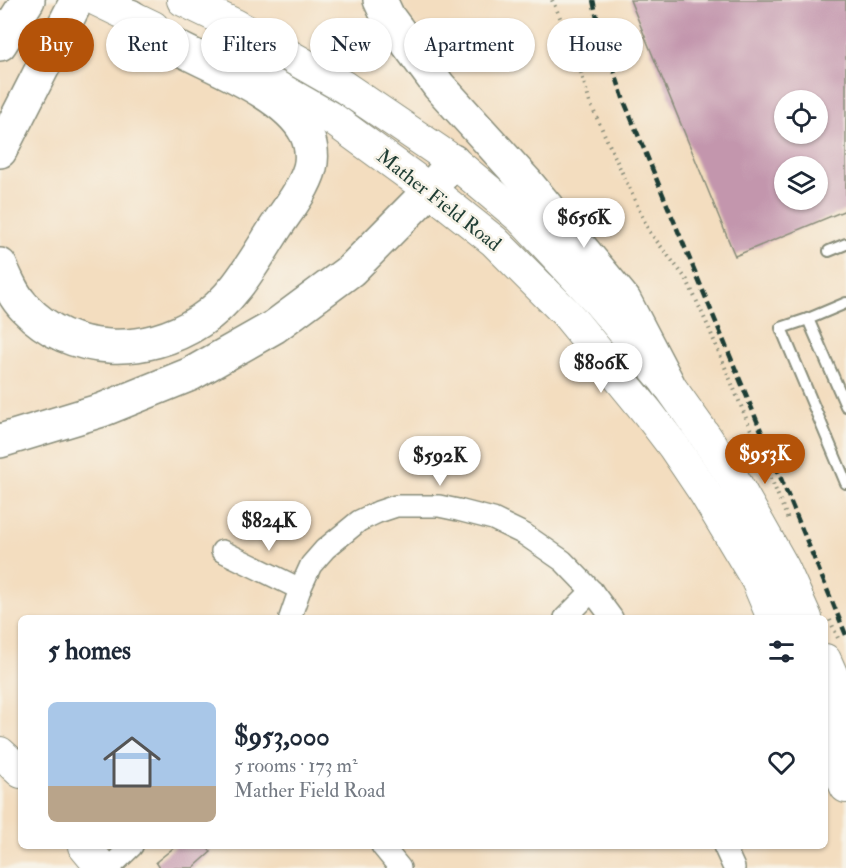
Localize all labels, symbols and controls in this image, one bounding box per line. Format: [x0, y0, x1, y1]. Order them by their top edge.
chip: Buy [18, 18, 94, 72]
chip: Rent [106, 18, 189, 72]
chip: Filters [201, 18, 298, 72]
chip: New [310, 18, 392, 72]
chip: Apartment [404, 18, 535, 72]
chip: House [547, 18, 643, 72]
map controls [774, 90, 828, 210]
button: locate [774, 90, 828, 144]
street label: Mather Field Road [372, 144, 506, 257]
button: layers [774, 156, 828, 210]
pin: $656K [542, 198, 626, 249]
text: $656K [557, 205, 611, 230]
pin: $806K [559, 343, 643, 394]
text: $806K [573, 350, 629, 375]
pin: $953K [723, 434, 807, 485]
pin: $592K [398, 436, 482, 487]
text: $953K [739, 441, 791, 466]
text: $592K [413, 443, 467, 468]
pin: $824K [227, 501, 311, 552]
text: $824K [241, 508, 297, 533]
text: 5 homes [48, 635, 131, 667]
icon: filters [765, 635, 798, 668]
text: $953,000 [234, 721, 330, 753]
icon: home [96, 726, 168, 798]
icon: heart [765, 746, 798, 779]
text: 5 rooms · 173 m² [234, 753, 358, 778]
text: Mather Field Road [234, 778, 385, 803]

